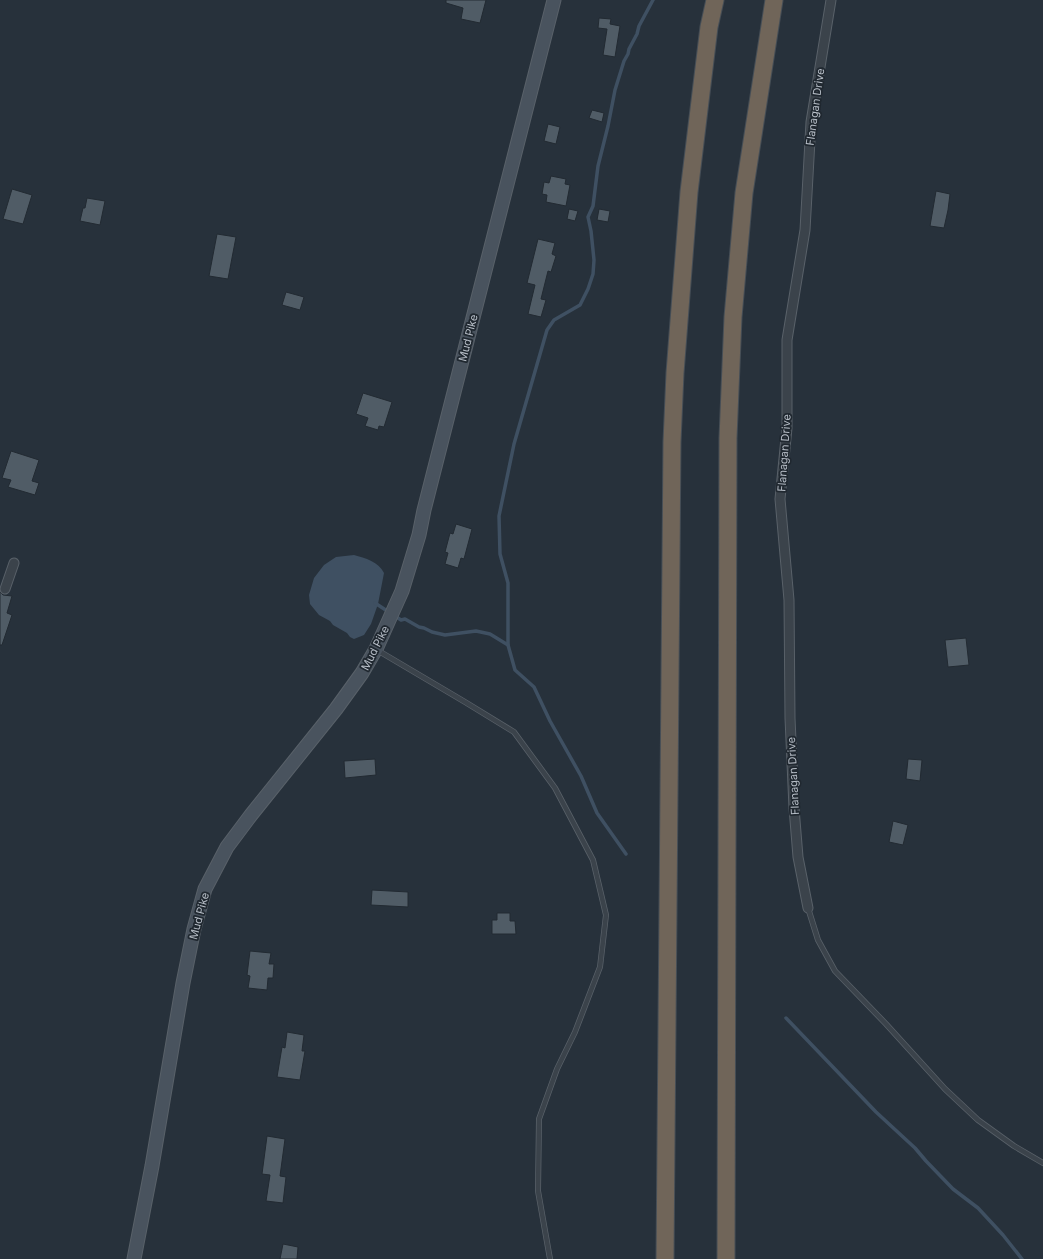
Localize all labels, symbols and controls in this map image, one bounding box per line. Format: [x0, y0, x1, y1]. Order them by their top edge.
street label: Flanagan Drive [803, 67, 827, 147]
street label: Mud Pike [455, 313, 481, 363]
street label: Flanagan Drive [774, 414, 794, 492]
street label: Mud Pike [358, 623, 392, 673]
street label: Flanagan Drive [784, 737, 802, 815]
street label: Mud Pike [186, 891, 212, 941]

